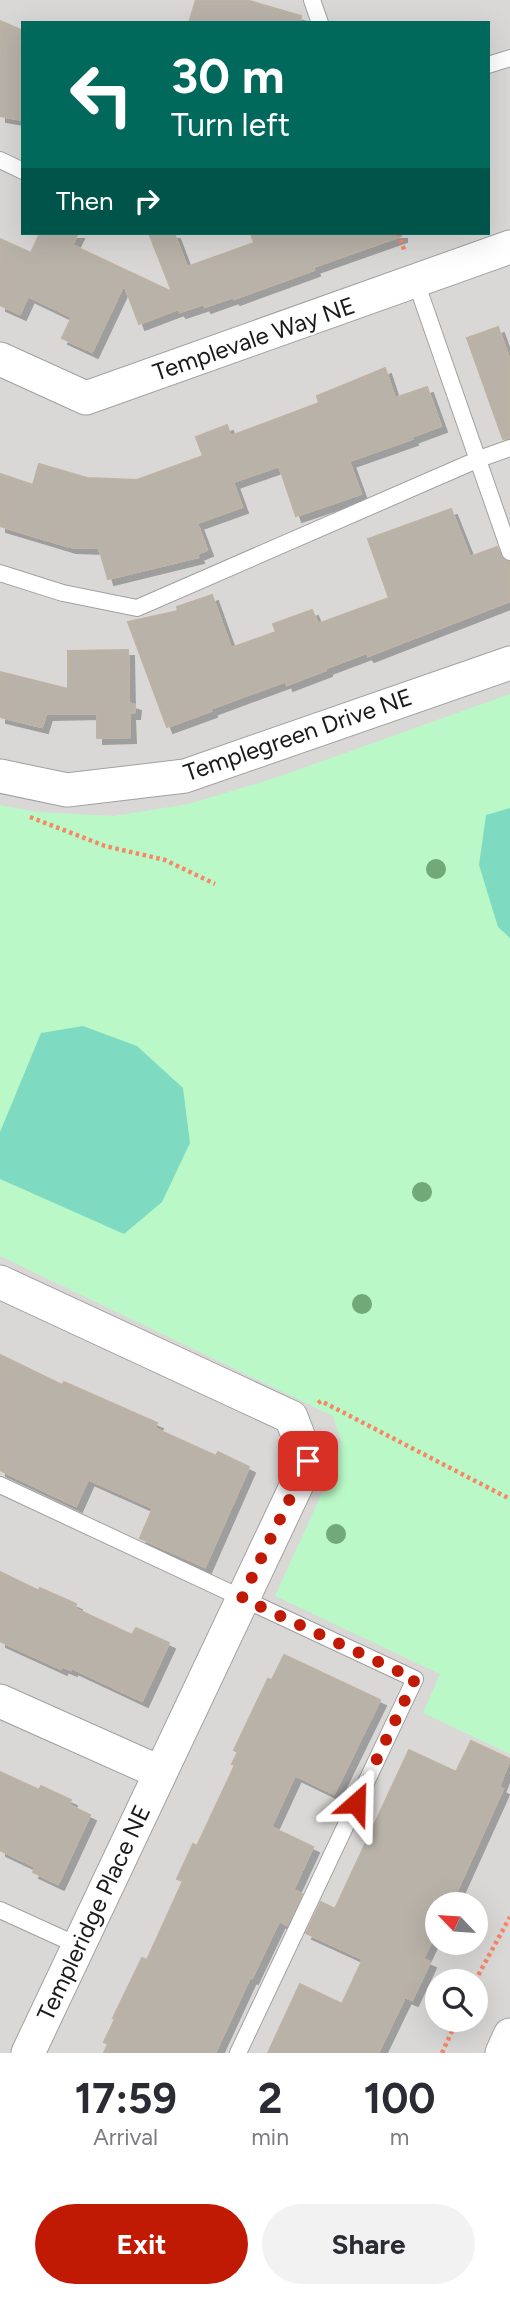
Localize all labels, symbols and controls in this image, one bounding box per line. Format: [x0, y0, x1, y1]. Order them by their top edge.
text: 30 m [171, 46, 284, 105]
icon: left [56, 49, 147, 140]
text: Turn left [171, 106, 290, 144]
icon: right [128, 182, 166, 220]
text: Then [56, 185, 114, 217]
street label: Templevale Way NE [149, 290, 359, 387]
street label: Templegreen Drive NE [180, 682, 416, 787]
pin [278, 1431, 338, 1491]
icon: arrive [289, 1442, 327, 1480]
position arrow [319, 1766, 393, 1840]
street label: Templeridge Place NE [31, 1800, 156, 2025]
north arrow [425, 1892, 488, 1955]
map controls [425, 1892, 488, 2032]
button: search [425, 1969, 488, 2032]
text: 17:59 [74, 2073, 177, 2124]
text: 2 [258, 2073, 282, 2124]
text: 100 [363, 2073, 436, 2124]
text: Arrival [93, 2123, 158, 2151]
text: min [251, 2123, 289, 2151]
text: m [390, 2123, 409, 2151]
button: Exit [35, 2204, 248, 2284]
button: Share [262, 2204, 475, 2284]

